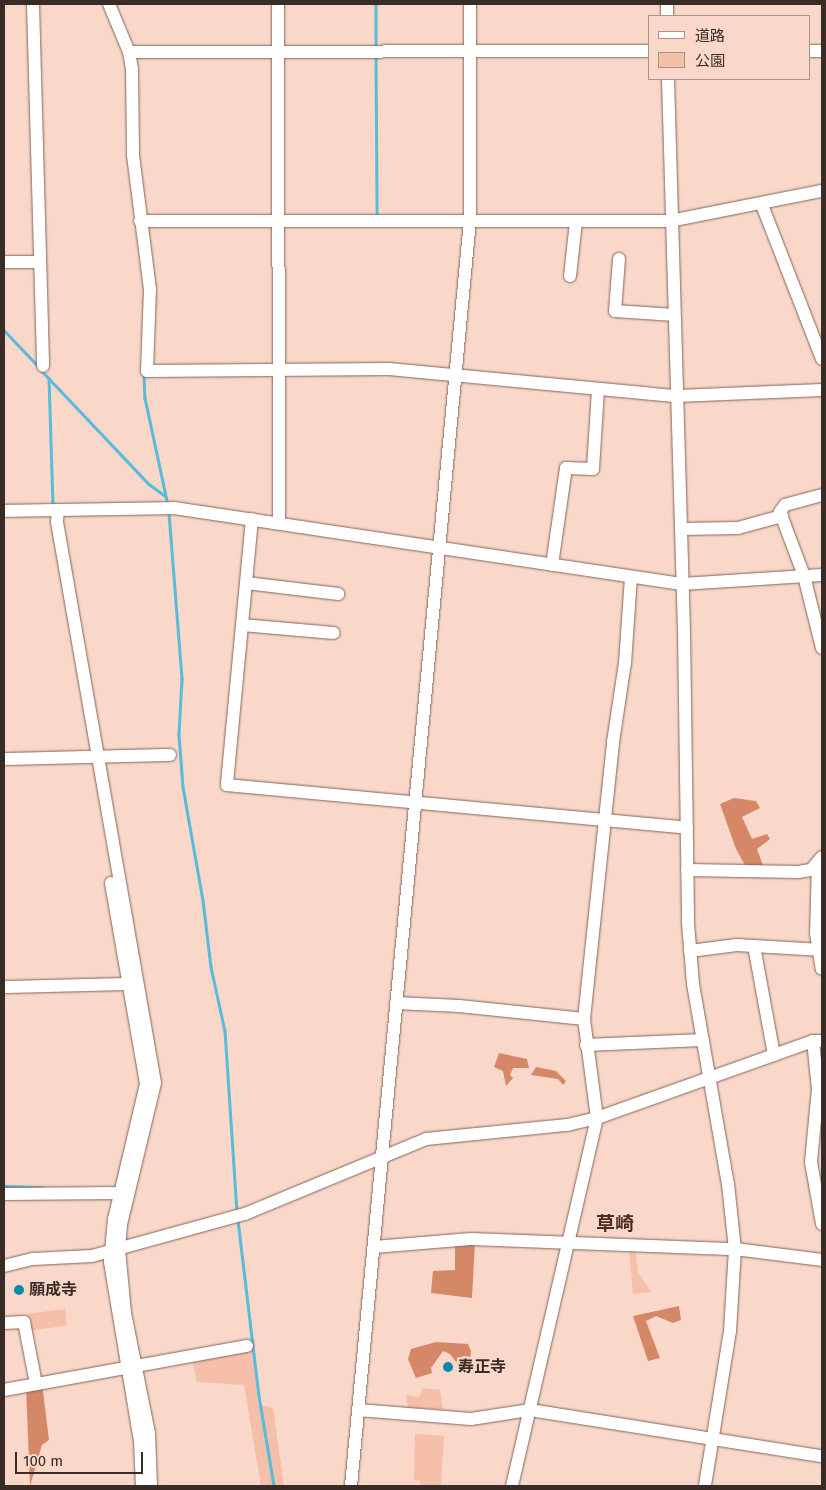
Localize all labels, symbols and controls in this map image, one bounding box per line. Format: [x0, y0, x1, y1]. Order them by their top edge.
legend [648, 15, 811, 80]
text: 道路 [695, 27, 725, 45]
text: 公園 [695, 52, 725, 70]
district label: 草崎 [596, 1213, 634, 1235]
place label: 願成寺 [29, 1280, 77, 1300]
marker: 願成寺 [13, 1284, 25, 1296]
place label: 寿正寺 [458, 1357, 506, 1377]
marker: 寿正寺 [442, 1361, 454, 1373]
scale bar [18, 1442, 145, 1474]
text: 100 m [23, 1452, 63, 1470]

